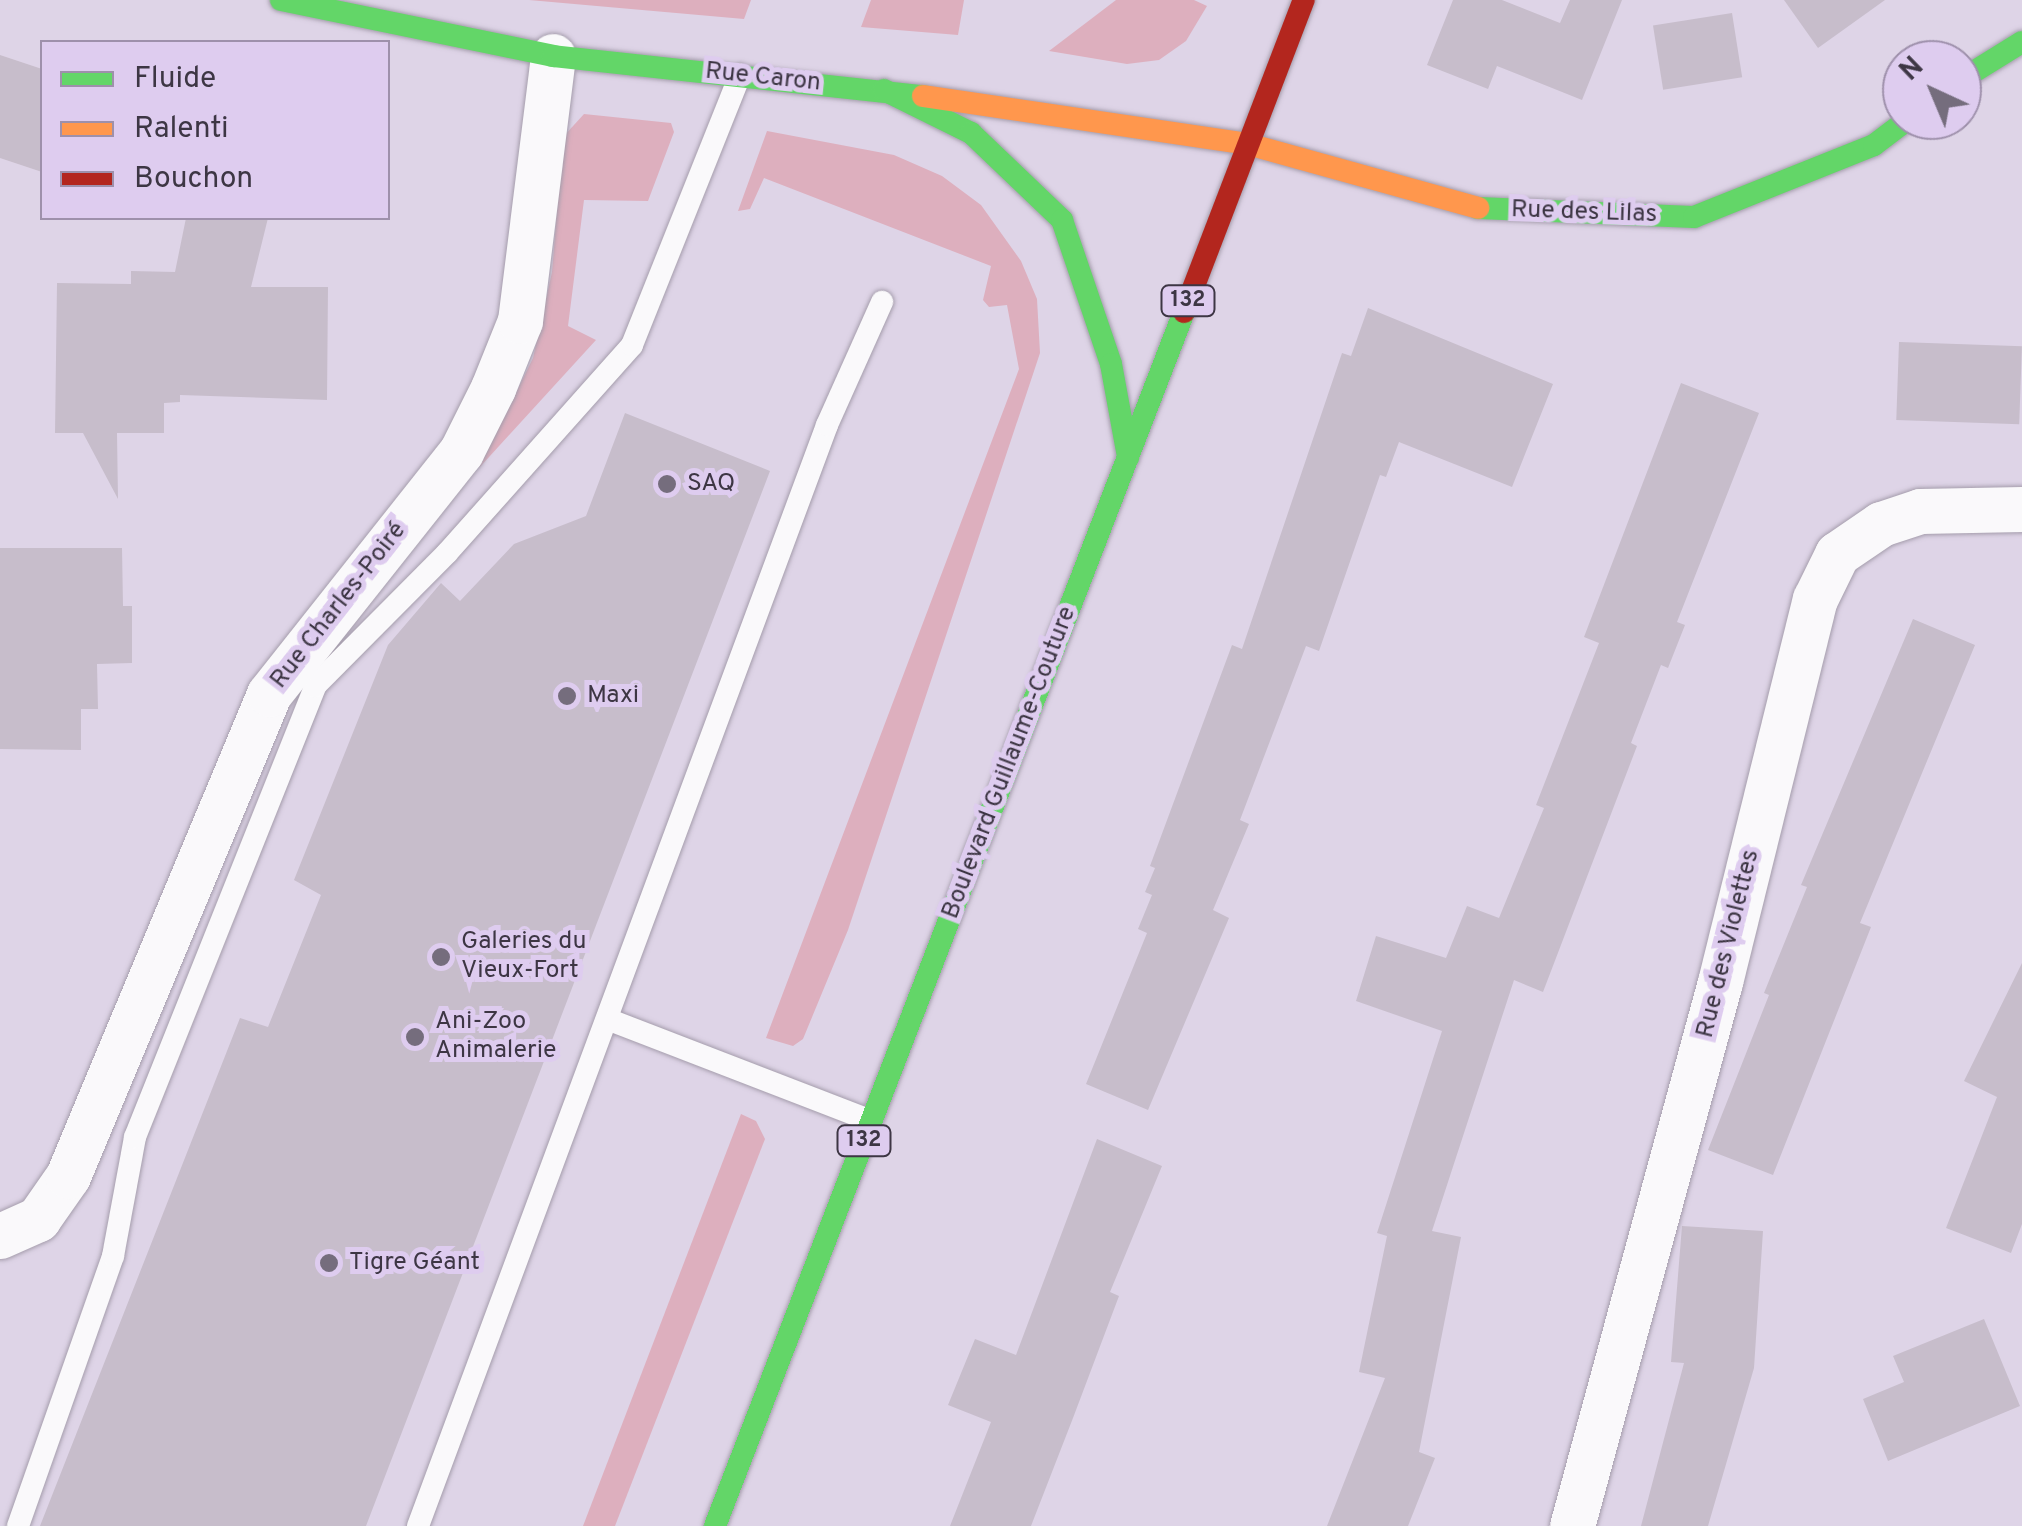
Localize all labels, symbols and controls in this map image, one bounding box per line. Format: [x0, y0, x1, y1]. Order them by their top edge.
legend [40, 40, 390, 220]
north arrow [1882, 40, 1982, 140]
text: N [1893, 50, 1932, 90]
street label: Rue Caron [704, 57, 822, 99]
text: Fluide [134, 61, 216, 98]
text: Ralenti [134, 111, 229, 148]
text: Bouchon [134, 161, 253, 198]
street label: Rue des Lilas [1510, 195, 1658, 231]
road number: 132 [1158, 284, 1218, 318]
place label: SAQ [687, 469, 735, 499]
marker: SAQ [656, 473, 678, 495]
street label: Rue Charles-Poiré [265, 517, 413, 695]
street label: Boulevard Guillaume-Couture [936, 603, 1084, 923]
place label: Maxi [587, 681, 639, 711]
marker: Maxi [556, 685, 578, 707]
street label: Rue des Violettes [1691, 846, 1767, 1042]
place label: Galeries du Vieux-Fort [461, 928, 586, 987]
marker: Galeries du Vieux-Fort [430, 946, 452, 968]
place label: Ani-Zoo Animalerie [435, 1008, 556, 1067]
marker: Ani-Zoo Animalerie [404, 1026, 426, 1048]
road number: 132 [834, 1124, 894, 1158]
place label: Tigre Géant [349, 1248, 480, 1278]
marker: Tigre Géant [318, 1252, 340, 1274]

